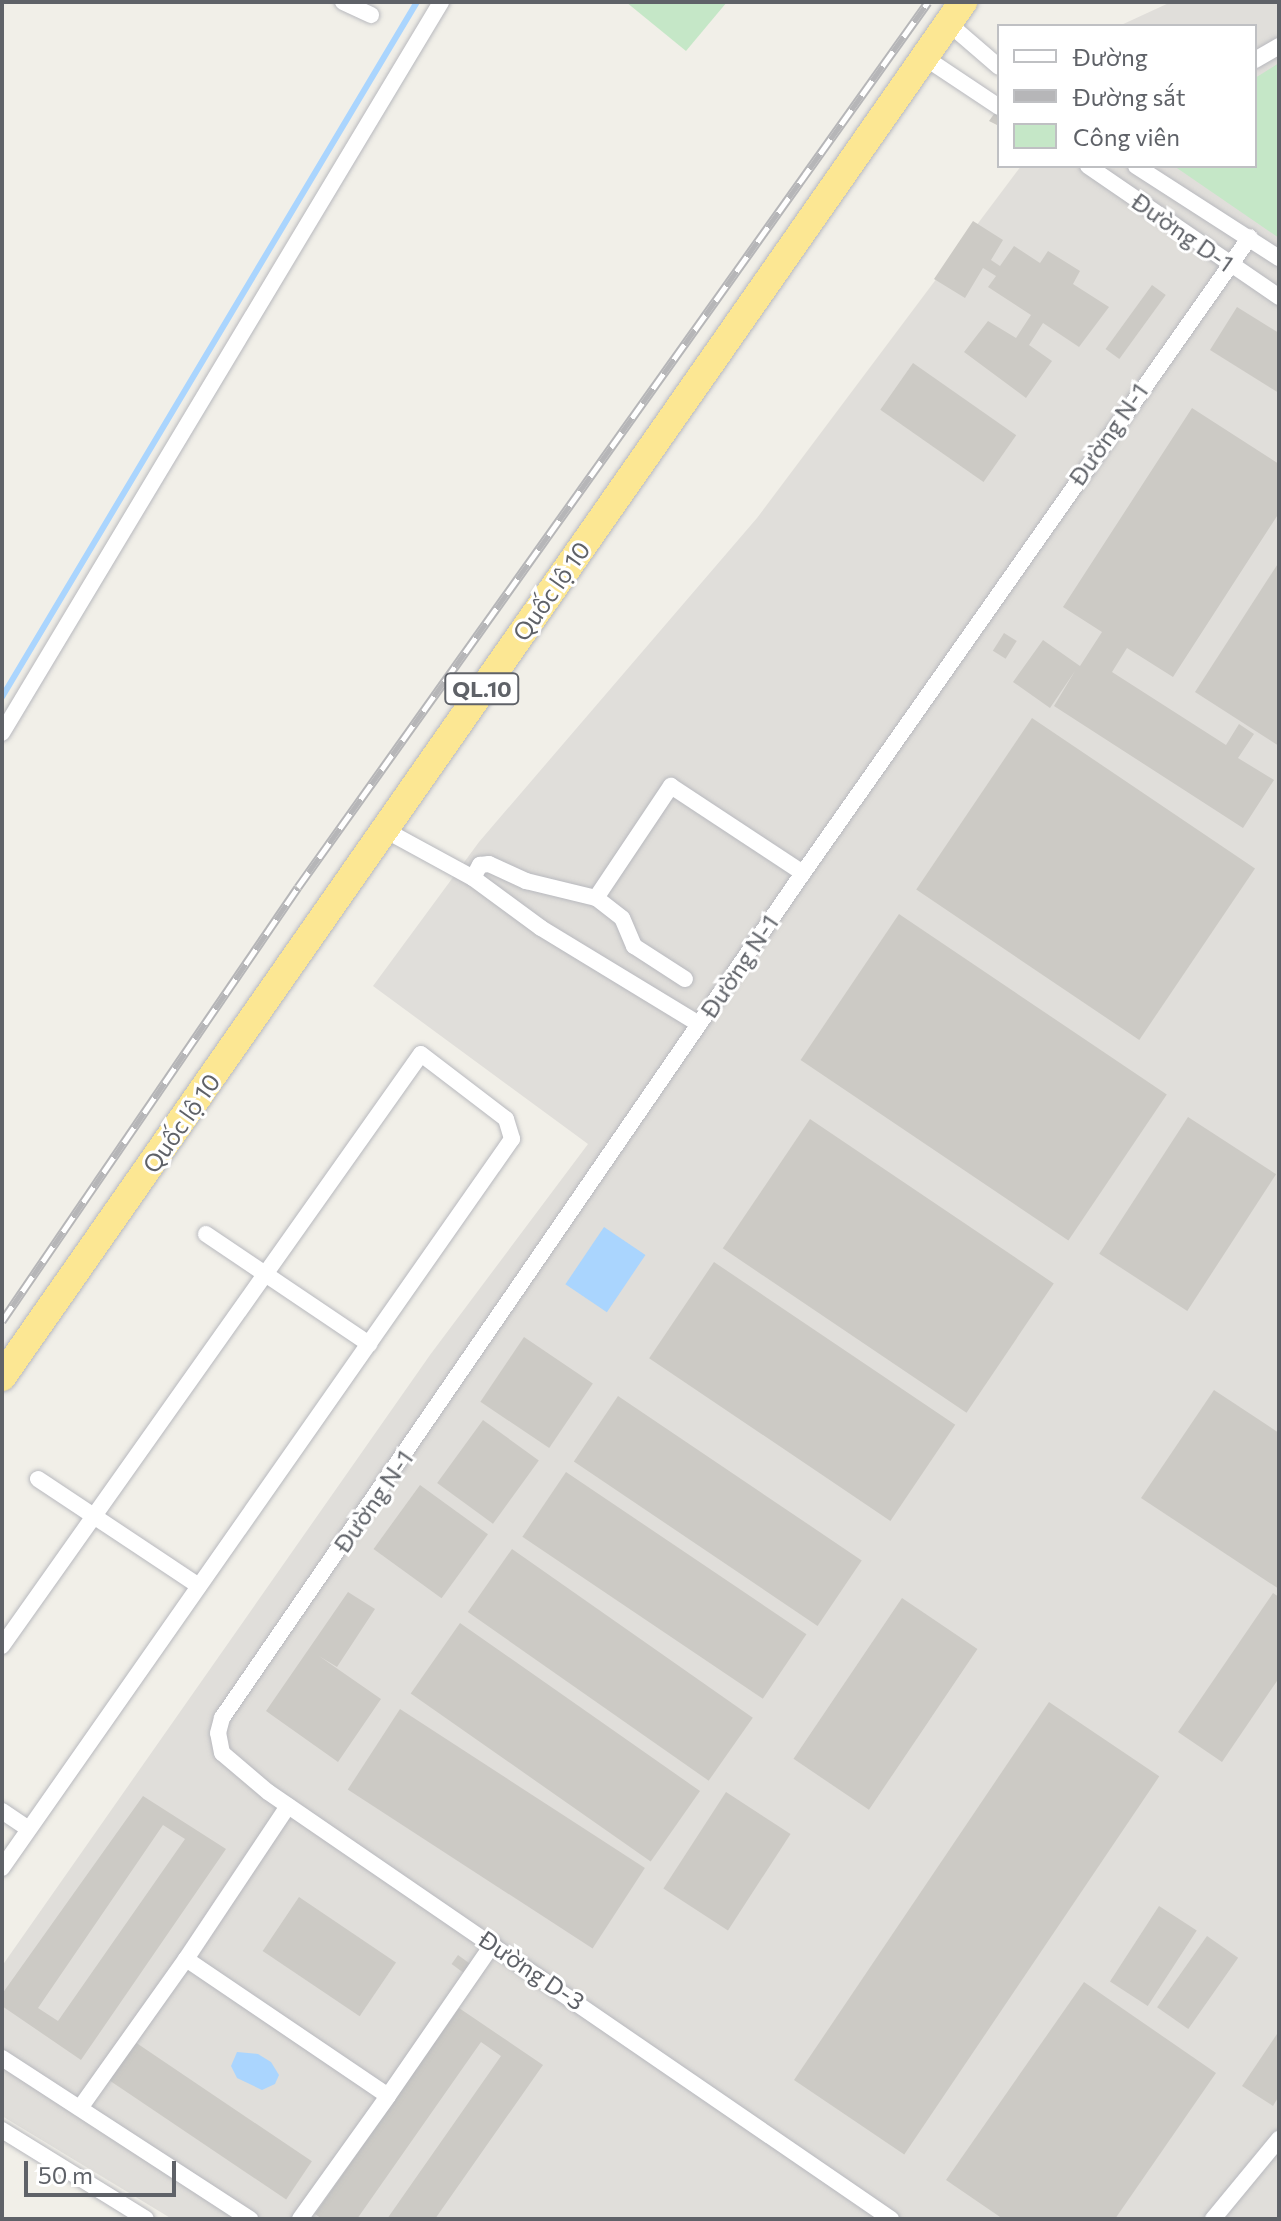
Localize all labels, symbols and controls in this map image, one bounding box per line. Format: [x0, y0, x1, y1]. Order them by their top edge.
legend [997, 24, 1257, 168]
text: Đường [1073, 42, 1148, 71]
text: Đường sắt [1073, 82, 1186, 111]
text: Công viên [1073, 122, 1180, 151]
street label: Đường D-1 [1127, 187, 1239, 277]
street label: Đường N-1 [1062, 377, 1154, 491]
street label: Quốc lộ 10 [506, 536, 596, 646]
road number: QL.10 [444, 671, 520, 707]
street label: Đường N-1 [694, 909, 784, 1023]
street label: Quốc lộ 10 [136, 1068, 226, 1178]
street label: Đường N-1 [327, 1444, 419, 1558]
street label: Đường D-3 [474, 1924, 590, 2016]
scale bar [28, 2145, 180, 2195]
text: 50 m [38, 2160, 93, 2189]

